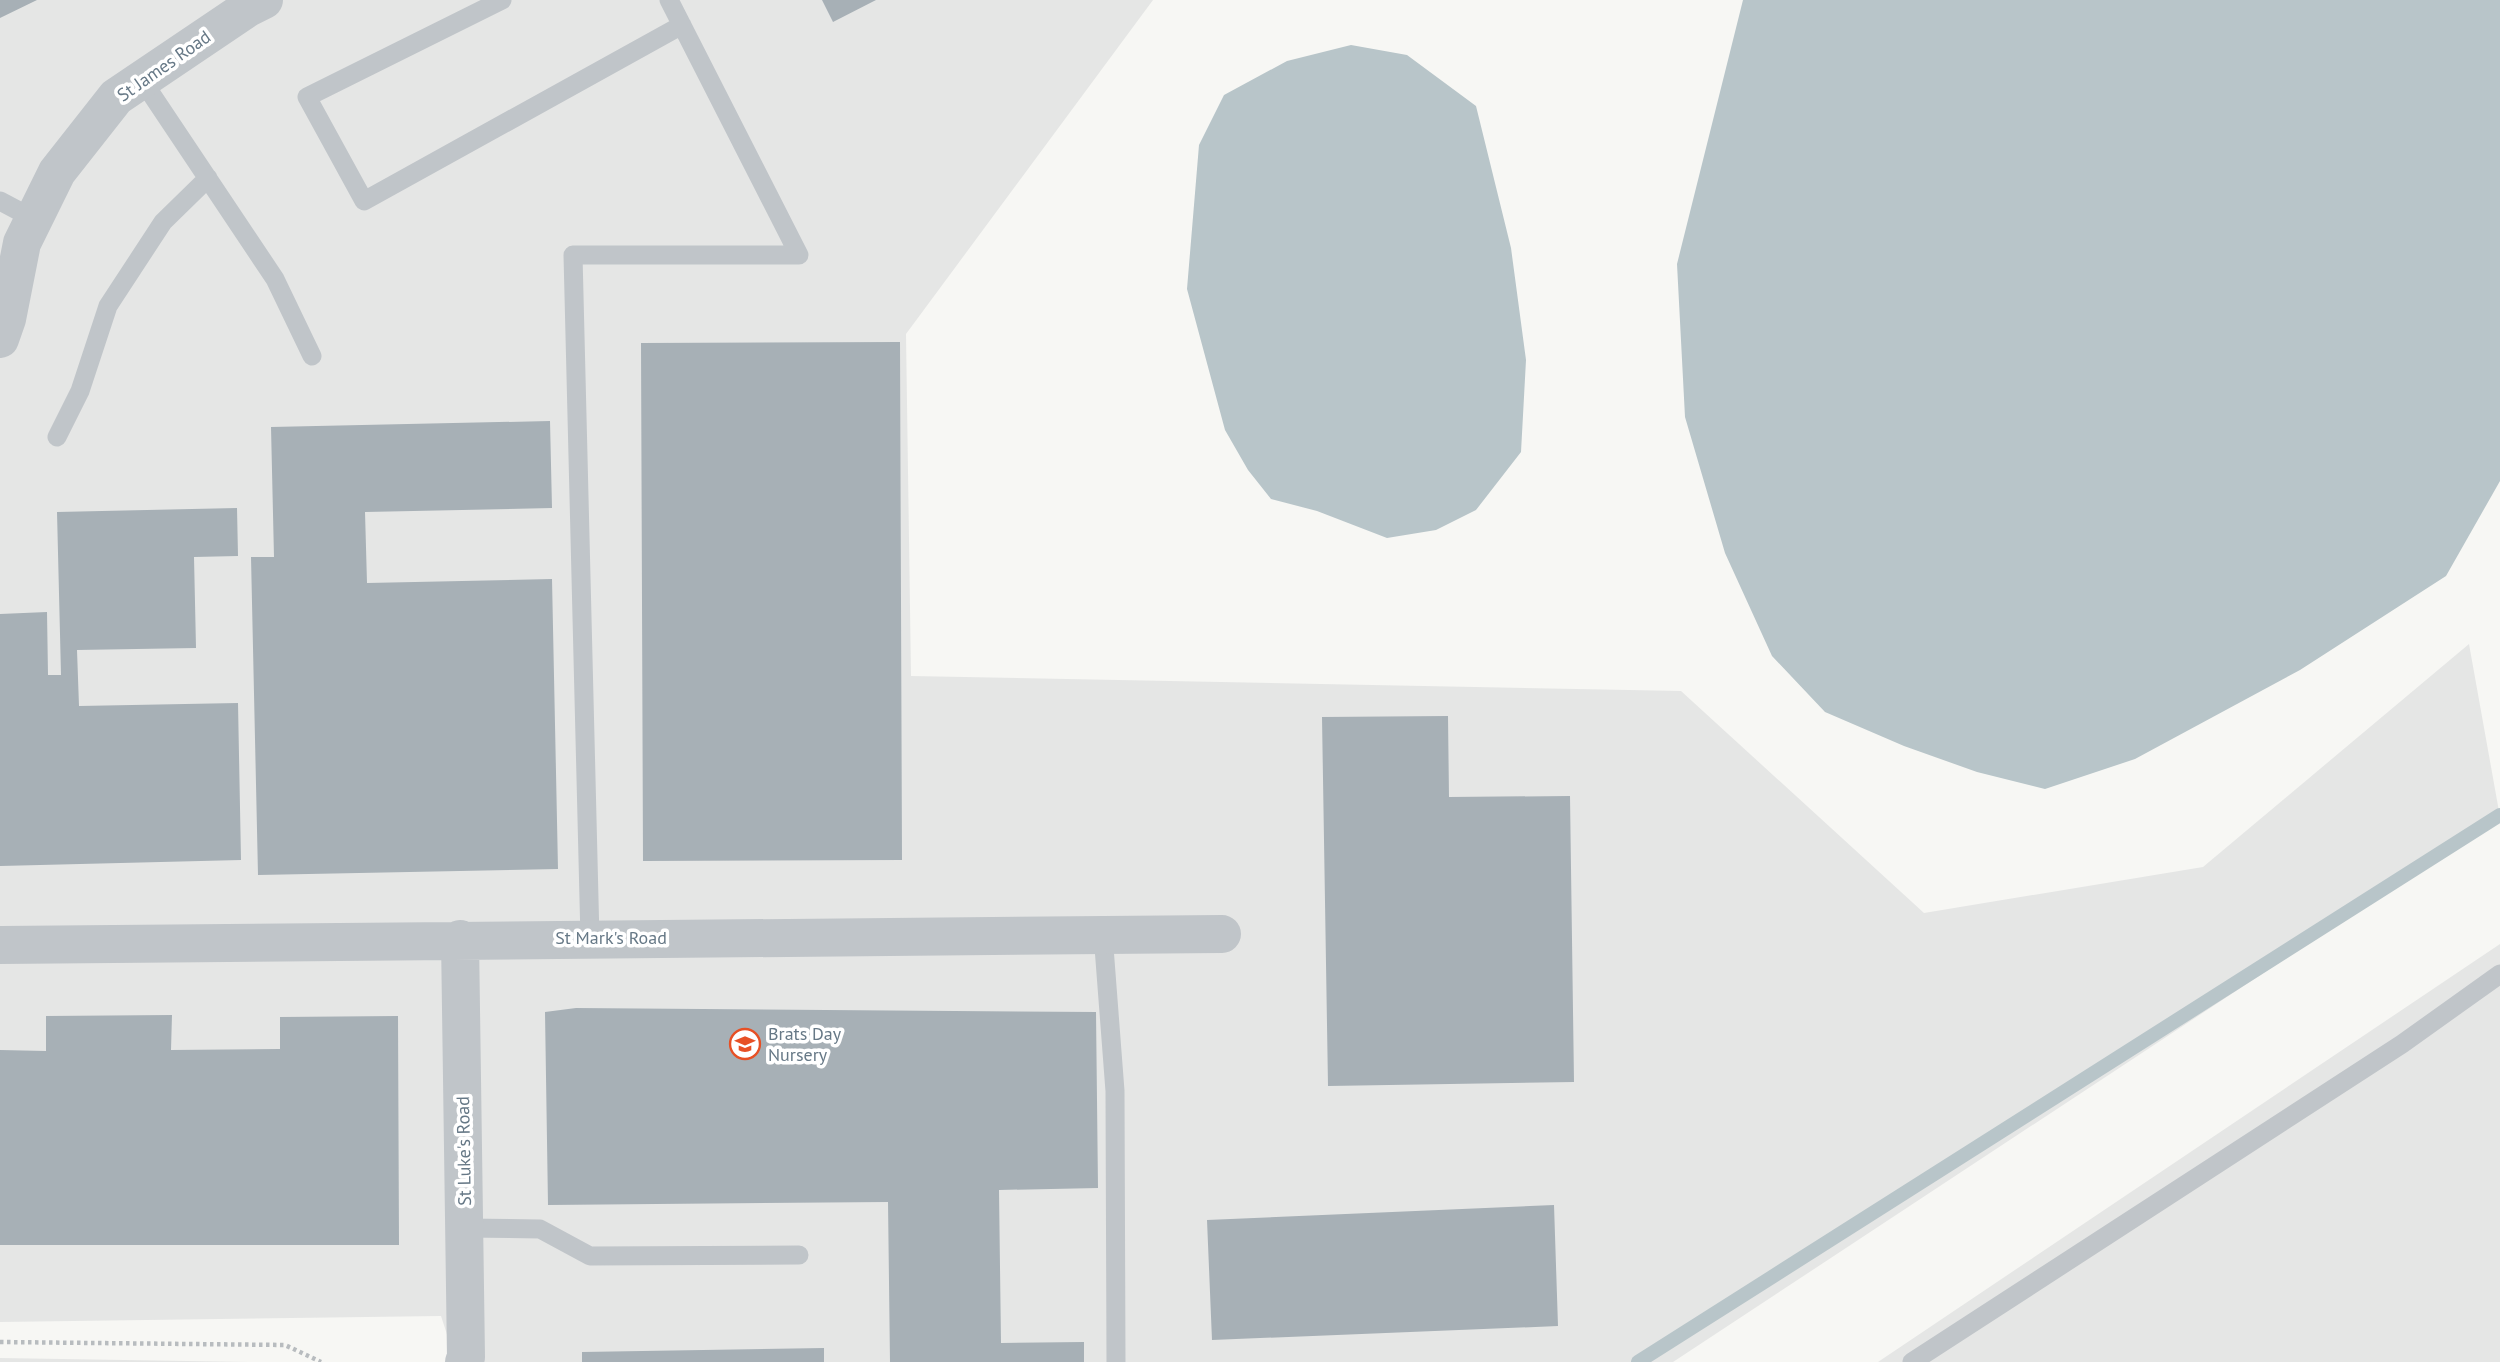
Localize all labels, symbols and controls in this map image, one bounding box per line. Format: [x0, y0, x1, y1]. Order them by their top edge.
street label: St James Road [113, 25, 215, 106]
street label: St Mark's Road [555, 926, 667, 949]
place label: Brats Day Nursery [768, 1022, 842, 1066]
school or university icon: Brats Day Nursery [728, 1027, 762, 1061]
street label: St Luke's Road [451, 1096, 476, 1206]

